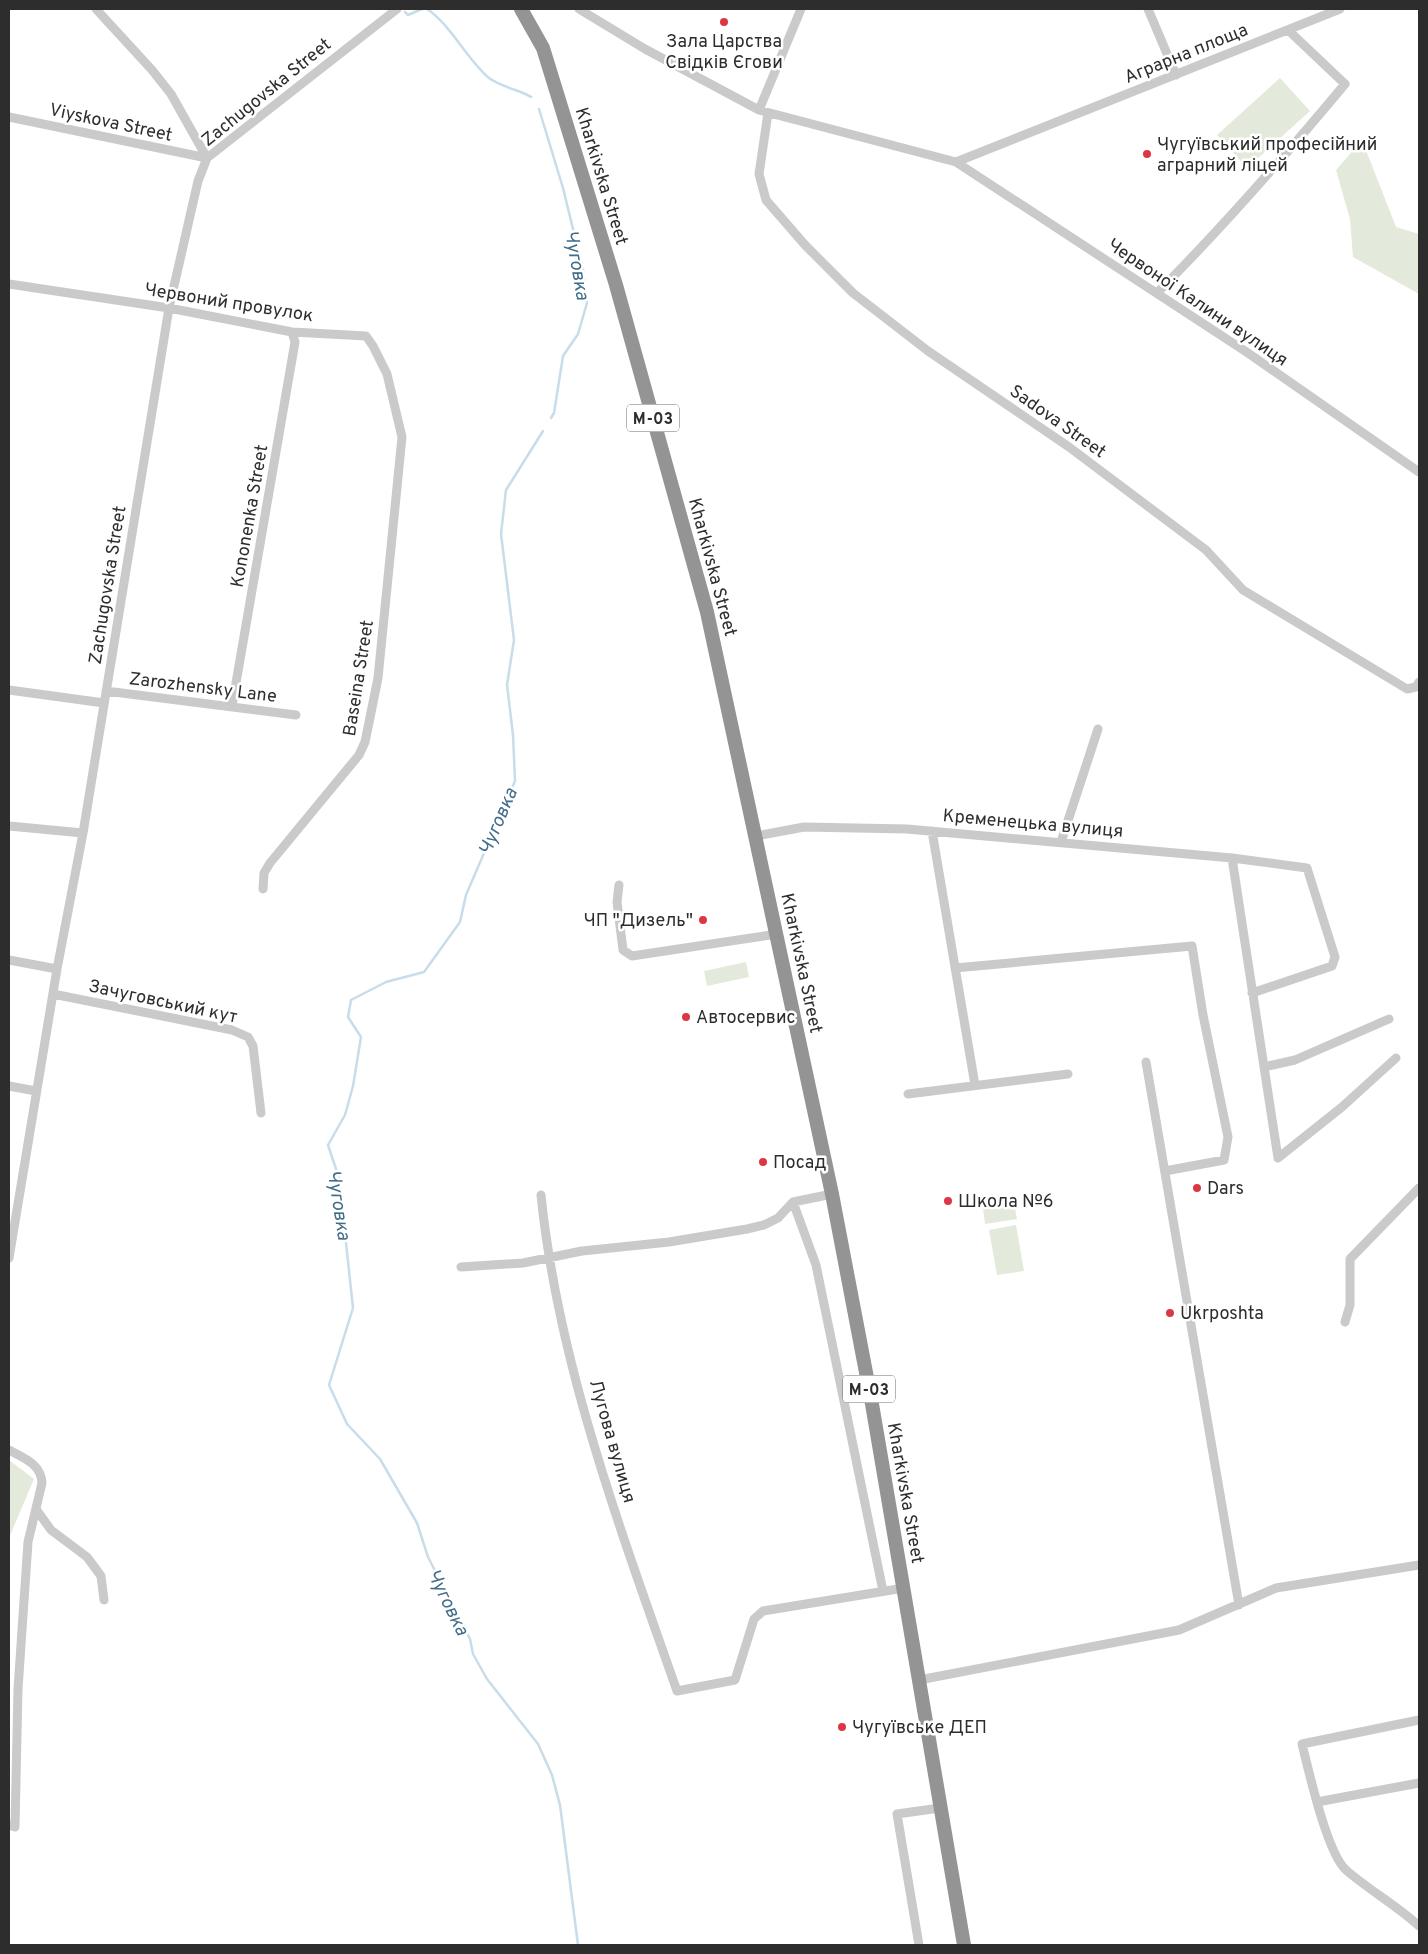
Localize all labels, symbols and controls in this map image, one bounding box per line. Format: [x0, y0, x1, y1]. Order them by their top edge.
marker: Зала Царства Свідків Єгови [718, 16, 730, 28]
street label: Аграрна площа [1121, 19, 1252, 90]
place label: Зала Царства Свідків Єгови [665, 31, 783, 75]
street label: Zachugovska Street [197, 34, 336, 153]
street label: Viyskova Street [47, 99, 174, 148]
street label: Kharkivska Street [569, 105, 632, 248]
place label: Чугуївський професійний аграрний ліцей [1157, 134, 1377, 178]
marker: Чугуївський професійний аграрний ліцей [1141, 148, 1153, 160]
water label: Чуговка [558, 229, 594, 302]
street label: Червоної Калини вулиця [1102, 234, 1292, 372]
street label: Червоний провулок [143, 279, 315, 328]
street label: Sadova Street [1004, 380, 1110, 464]
road number: М-03 [627, 404, 679, 432]
street label: Kononenka Street [227, 443, 274, 589]
street label: Kharkivska Street [682, 496, 741, 639]
street label: Zachugovska Street [85, 504, 132, 666]
street label: Baseina Street [339, 618, 380, 738]
street label: Zarozhensky Lane [128, 668, 278, 709]
water label: Чуговка [474, 784, 524, 859]
street label: Кременецька вулиця [942, 805, 1124, 844]
street label: Kharkivska Street [774, 891, 827, 1035]
place label: ЧП "Дизель" [584, 910, 693, 933]
marker: ЧП "Дизель" [697, 914, 709, 926]
street label: Зачуговський кут [86, 975, 239, 1029]
place label: Автосервис [696, 1007, 796, 1030]
marker: Автосервис [680, 1011, 692, 1023]
place label: Посад [773, 1152, 826, 1175]
marker: Посад [757, 1156, 769, 1168]
water label: Чуговка [321, 1169, 355, 1242]
place label: Dars [1207, 1178, 1244, 1201]
marker: Dars [1191, 1182, 1203, 1194]
place label: Школа №6 [958, 1191, 1054, 1214]
marker: Школа №6 [942, 1195, 954, 1207]
place label: Ukrposhta [1180, 1303, 1264, 1326]
marker: Ukrposhta [1164, 1307, 1176, 1319]
road number: М-03 [843, 1376, 895, 1402]
street label: Лугова вулиця [583, 1377, 640, 1506]
street label: Kharkivska Street [881, 1421, 928, 1565]
water label: Чуговка [421, 1566, 474, 1640]
place label: Чугуївське ДЕП [852, 1717, 987, 1740]
marker: Чугуївське ДЕП [836, 1721, 848, 1733]

